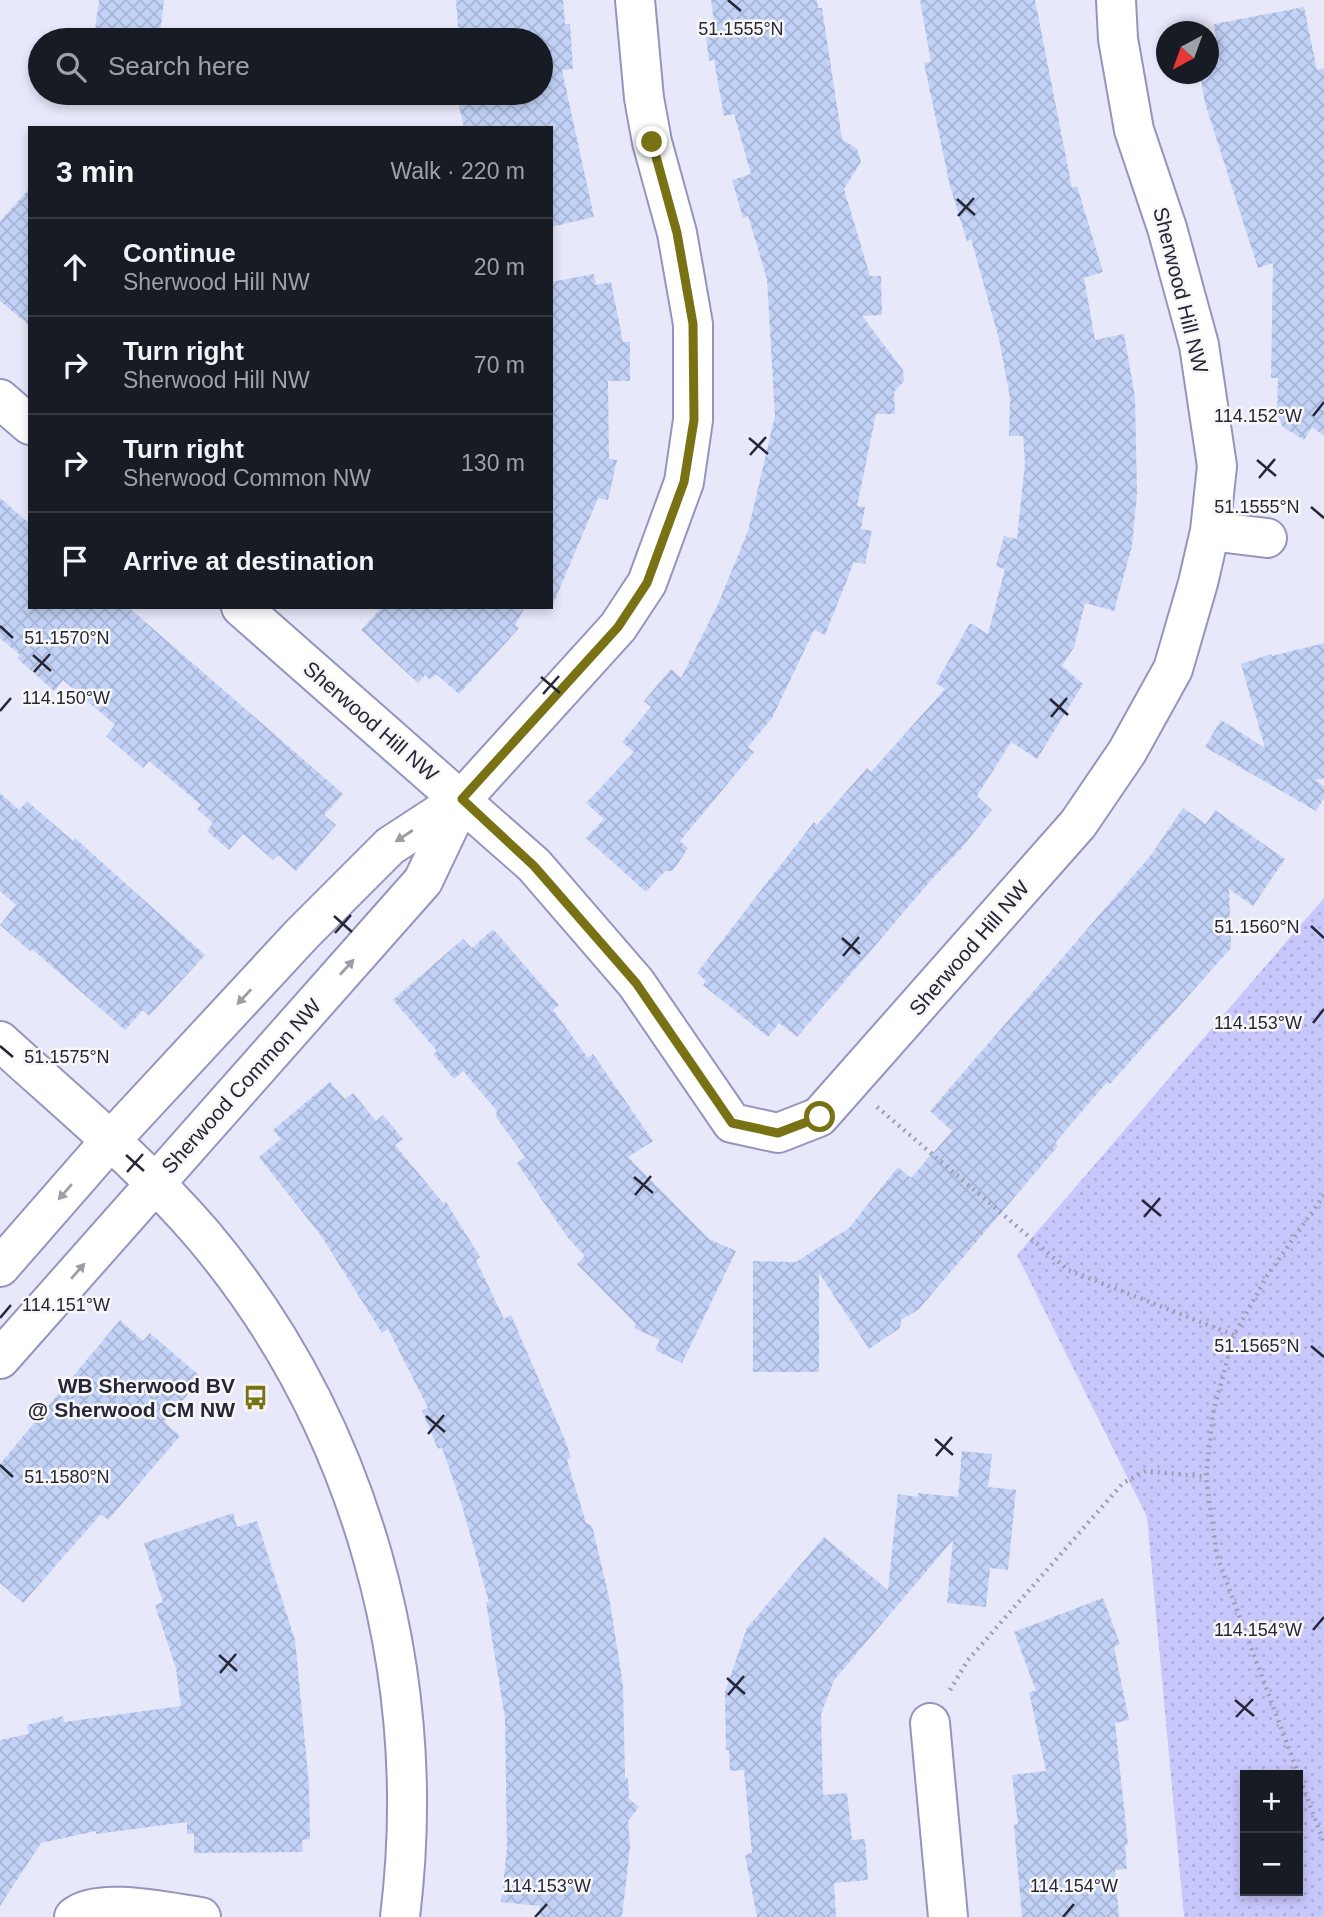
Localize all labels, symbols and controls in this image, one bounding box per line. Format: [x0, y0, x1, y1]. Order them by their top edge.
text: 51.1555°N [698, 19, 784, 39]
north arrow [1156, 21, 1219, 84]
search box [28, 28, 553, 105]
icon: search [52, 48, 90, 86]
text: Search here [108, 51, 250, 81]
route end [636, 126, 667, 157]
text: 3 min [56, 155, 134, 188]
text: Walk · 220 m [390, 158, 525, 184]
street label: Sherwood Hill NW [1149, 205, 1213, 376]
text: Continue [123, 238, 236, 268]
icon: ahead [56, 248, 94, 286]
text: 20 m [474, 254, 525, 280]
text: Sherwood Hill NW [123, 269, 310, 295]
text: Turn right [123, 336, 244, 366]
icon: right [56, 346, 94, 384]
text: 70 m [474, 352, 525, 378]
text: Sherwood Hill NW [123, 367, 310, 393]
text: 114.152°W [1214, 406, 1302, 426]
text: Turn right [123, 434, 244, 464]
icon: right [56, 444, 94, 482]
text: 130 m [461, 450, 525, 476]
text: Sherwood Common NW [123, 465, 371, 491]
text: 51.1555°N [1214, 497, 1300, 517]
icon: arrive [56, 542, 94, 580]
text: Arrive at destination [123, 546, 374, 576]
text: 51.1570°N [24, 628, 110, 648]
street label: Sherwood Hill NW [299, 656, 443, 786]
text: 114.150°W [22, 688, 110, 708]
one-way arrow [395, 830, 414, 843]
street label: Sherwood Hill NW [904, 876, 1034, 1020]
text: 51.1560°N [1214, 917, 1300, 937]
one-way arrow [339, 958, 355, 976]
one-way arrow [236, 988, 252, 1006]
street label: Sherwood Common NW [157, 994, 325, 1178]
text: 114.153°W [1214, 1013, 1302, 1033]
text: 51.1575°N [24, 1047, 110, 1067]
route start [804, 1101, 835, 1132]
one-way arrow [57, 1183, 73, 1201]
one-way arrow [69, 1263, 85, 1280]
text: 114.151°W [22, 1295, 110, 1315]
text: 51.1565°N [1214, 1336, 1300, 1356]
place label: WB Sherwood BV @ Sherwood CM NW [28, 1374, 235, 1421]
bus stop icon: WB Sherwood BV @ Sherwood CM NW [241, 1383, 269, 1411]
text: 51.1580°N [24, 1467, 110, 1487]
text: 114.154°W [1214, 1620, 1302, 1640]
map controls [1240, 1770, 1303, 1896]
button: + [1240, 1770, 1303, 1833]
button: − [1240, 1833, 1303, 1896]
text: 114.153°W [503, 1876, 591, 1896]
text: 114.154°W [1030, 1876, 1118, 1896]

